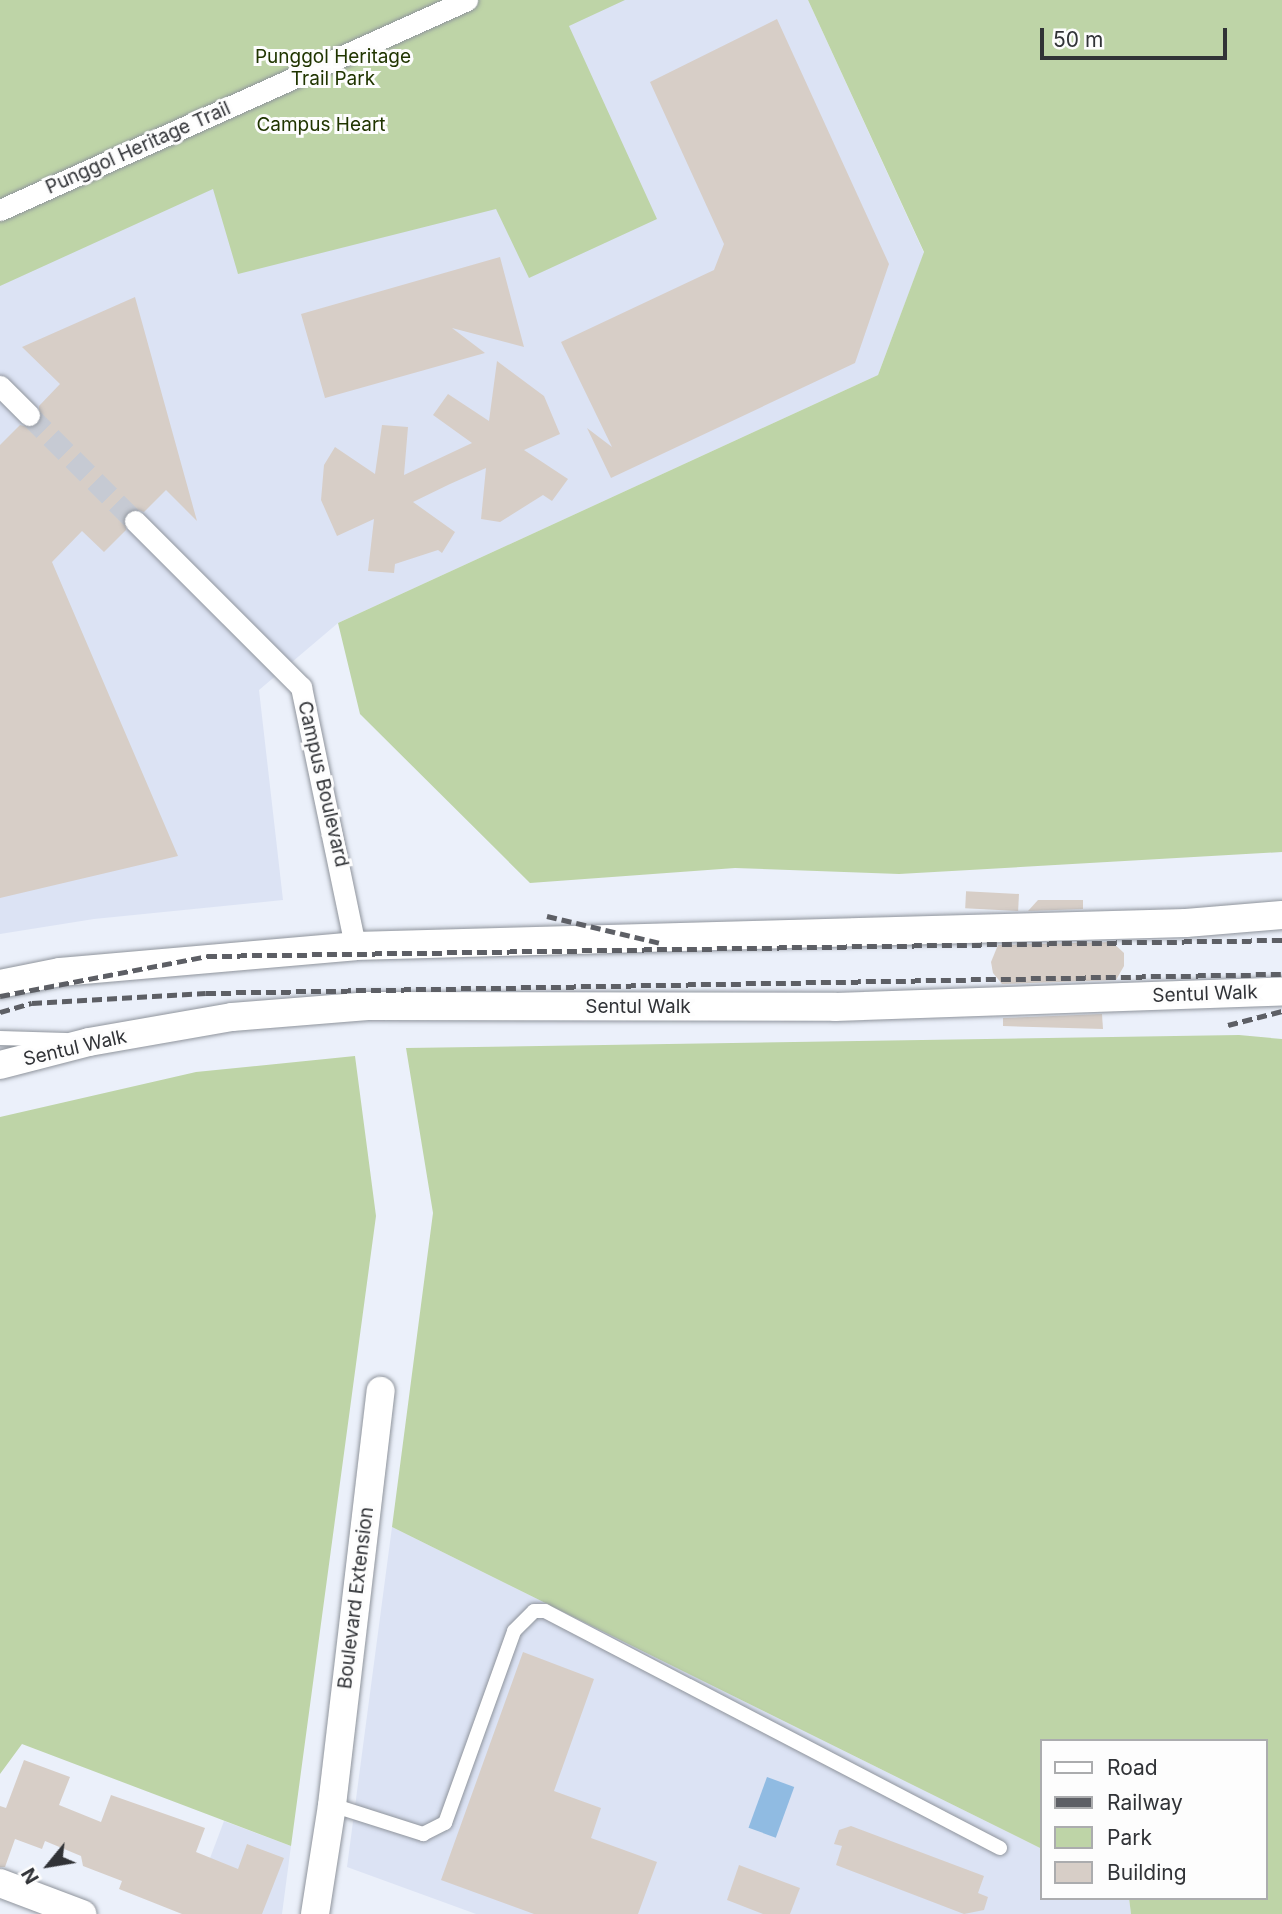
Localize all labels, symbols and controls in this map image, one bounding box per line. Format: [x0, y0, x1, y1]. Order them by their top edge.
scale bar [1044, 14, 1231, 58]
text: 50 m [1053, 27, 1103, 52]
park label: Punggol Heritage Trail Park [255, 46, 411, 90]
street label: Punggol Heritage Trail [42, 97, 234, 199]
park label: Campus Heart [256, 114, 386, 136]
street label: Campus Boulevard [293, 699, 353, 869]
street label: Sentul Walk [1152, 981, 1258, 1007]
street label: Sentul Walk [585, 996, 691, 1018]
street label: Sentul Walk [21, 1025, 129, 1071]
street label: Boulevard Extension [334, 1506, 378, 1690]
legend [1040, 1739, 1268, 1900]
text: Road [1107, 1755, 1158, 1780]
text: Railway [1107, 1790, 1183, 1815]
text: Park [1107, 1825, 1152, 1850]
north arrow [14, 1830, 84, 1900]
text: Building [1107, 1860, 1187, 1885]
text: N [17, 1864, 44, 1888]

